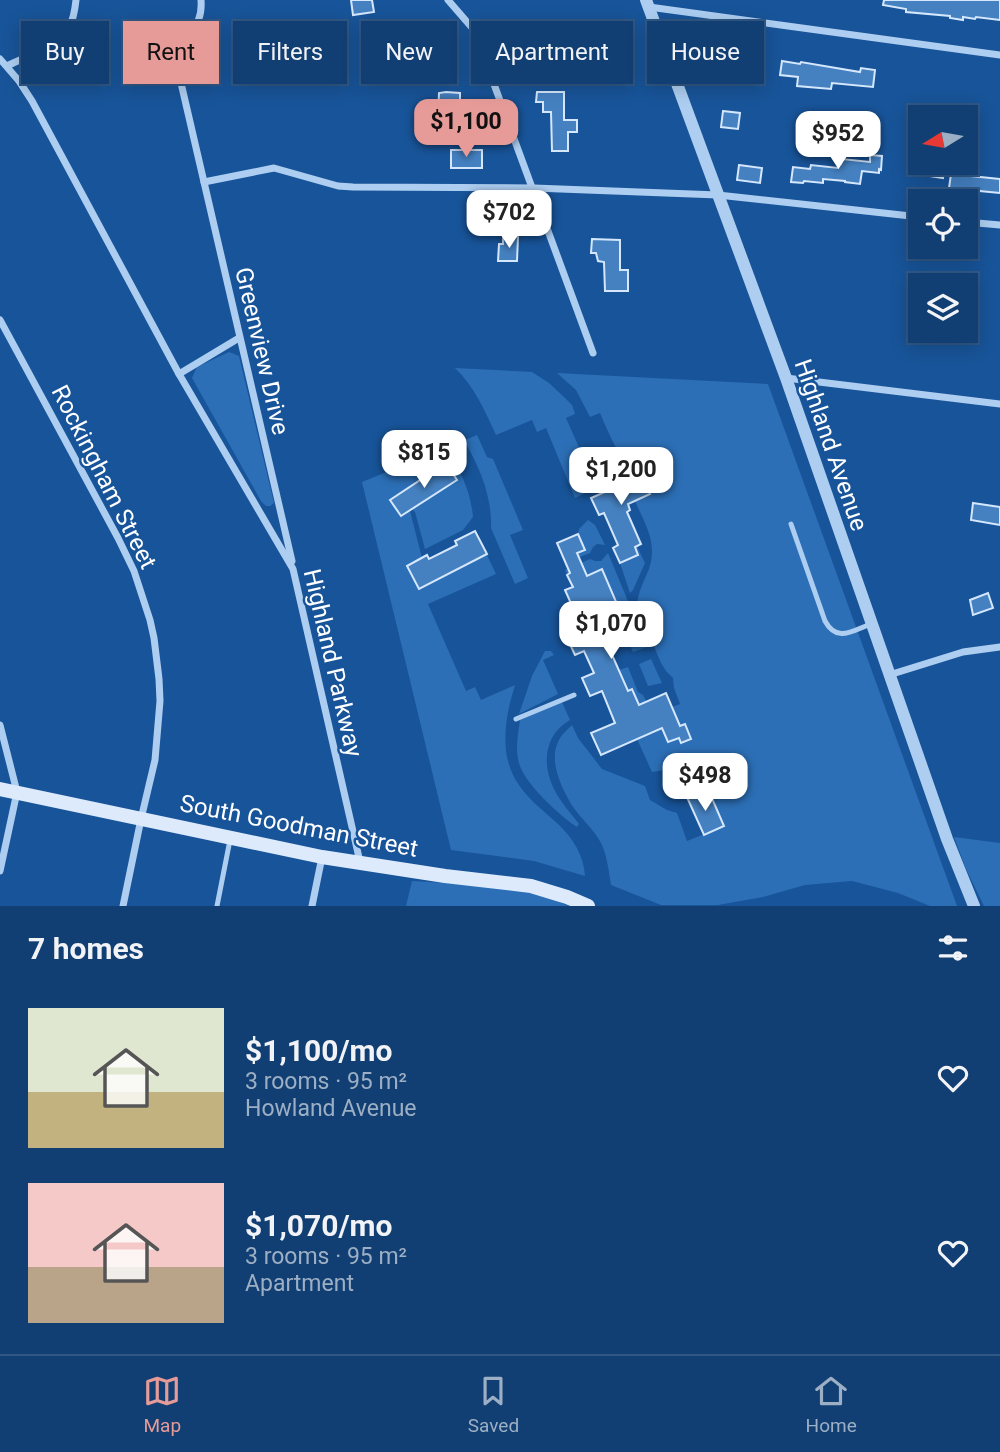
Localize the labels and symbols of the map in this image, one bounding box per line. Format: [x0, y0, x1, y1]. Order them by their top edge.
pin: $1,100 [409, 100, 523, 159]
north arrow [908, 105, 978, 175]
pin: $952 [797, 111, 879, 171]
pin: $702 [468, 190, 550, 250]
street label: Greenview Drive [229, 265, 295, 437]
street label: Highland Avenue [788, 355, 874, 535]
street label: Rockingham Street [46, 380, 162, 574]
pin: $815 [383, 430, 465, 490]
pin: $1,200 [564, 448, 678, 507]
street label: Highland Parkway [298, 566, 368, 760]
pin: $1,070 [554, 602, 668, 661]
pin: $498 [664, 754, 746, 813]
street label: South Goodman Street [178, 789, 421, 863]

